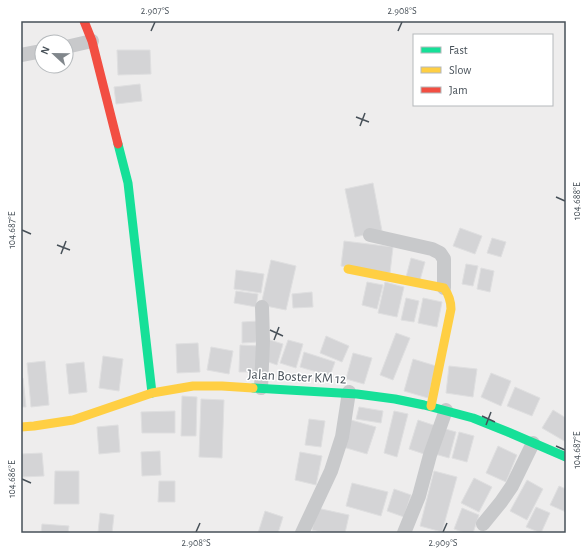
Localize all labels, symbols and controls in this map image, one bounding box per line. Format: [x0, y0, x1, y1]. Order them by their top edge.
text: 2.907°S [141, 6, 170, 16]
text: 2.908°S [387, 6, 417, 16]
north arrow [34, 34, 74, 74]
legend [413, 34, 553, 106]
text: Fast [449, 44, 468, 56]
text: N [39, 45, 52, 56]
text: Slow [449, 64, 471, 76]
text: Jam [449, 84, 468, 96]
text: 104.688°E [572, 182, 582, 220]
text: 104.687°E [7, 211, 17, 249]
street label: Jalan Boster KM 12 [247, 367, 347, 387]
text: 104.687°E [572, 431, 582, 469]
text: 104.686°E [7, 460, 17, 498]
text: 2.908°S [181, 538, 211, 548]
text: 2.909°S [428, 538, 458, 548]

